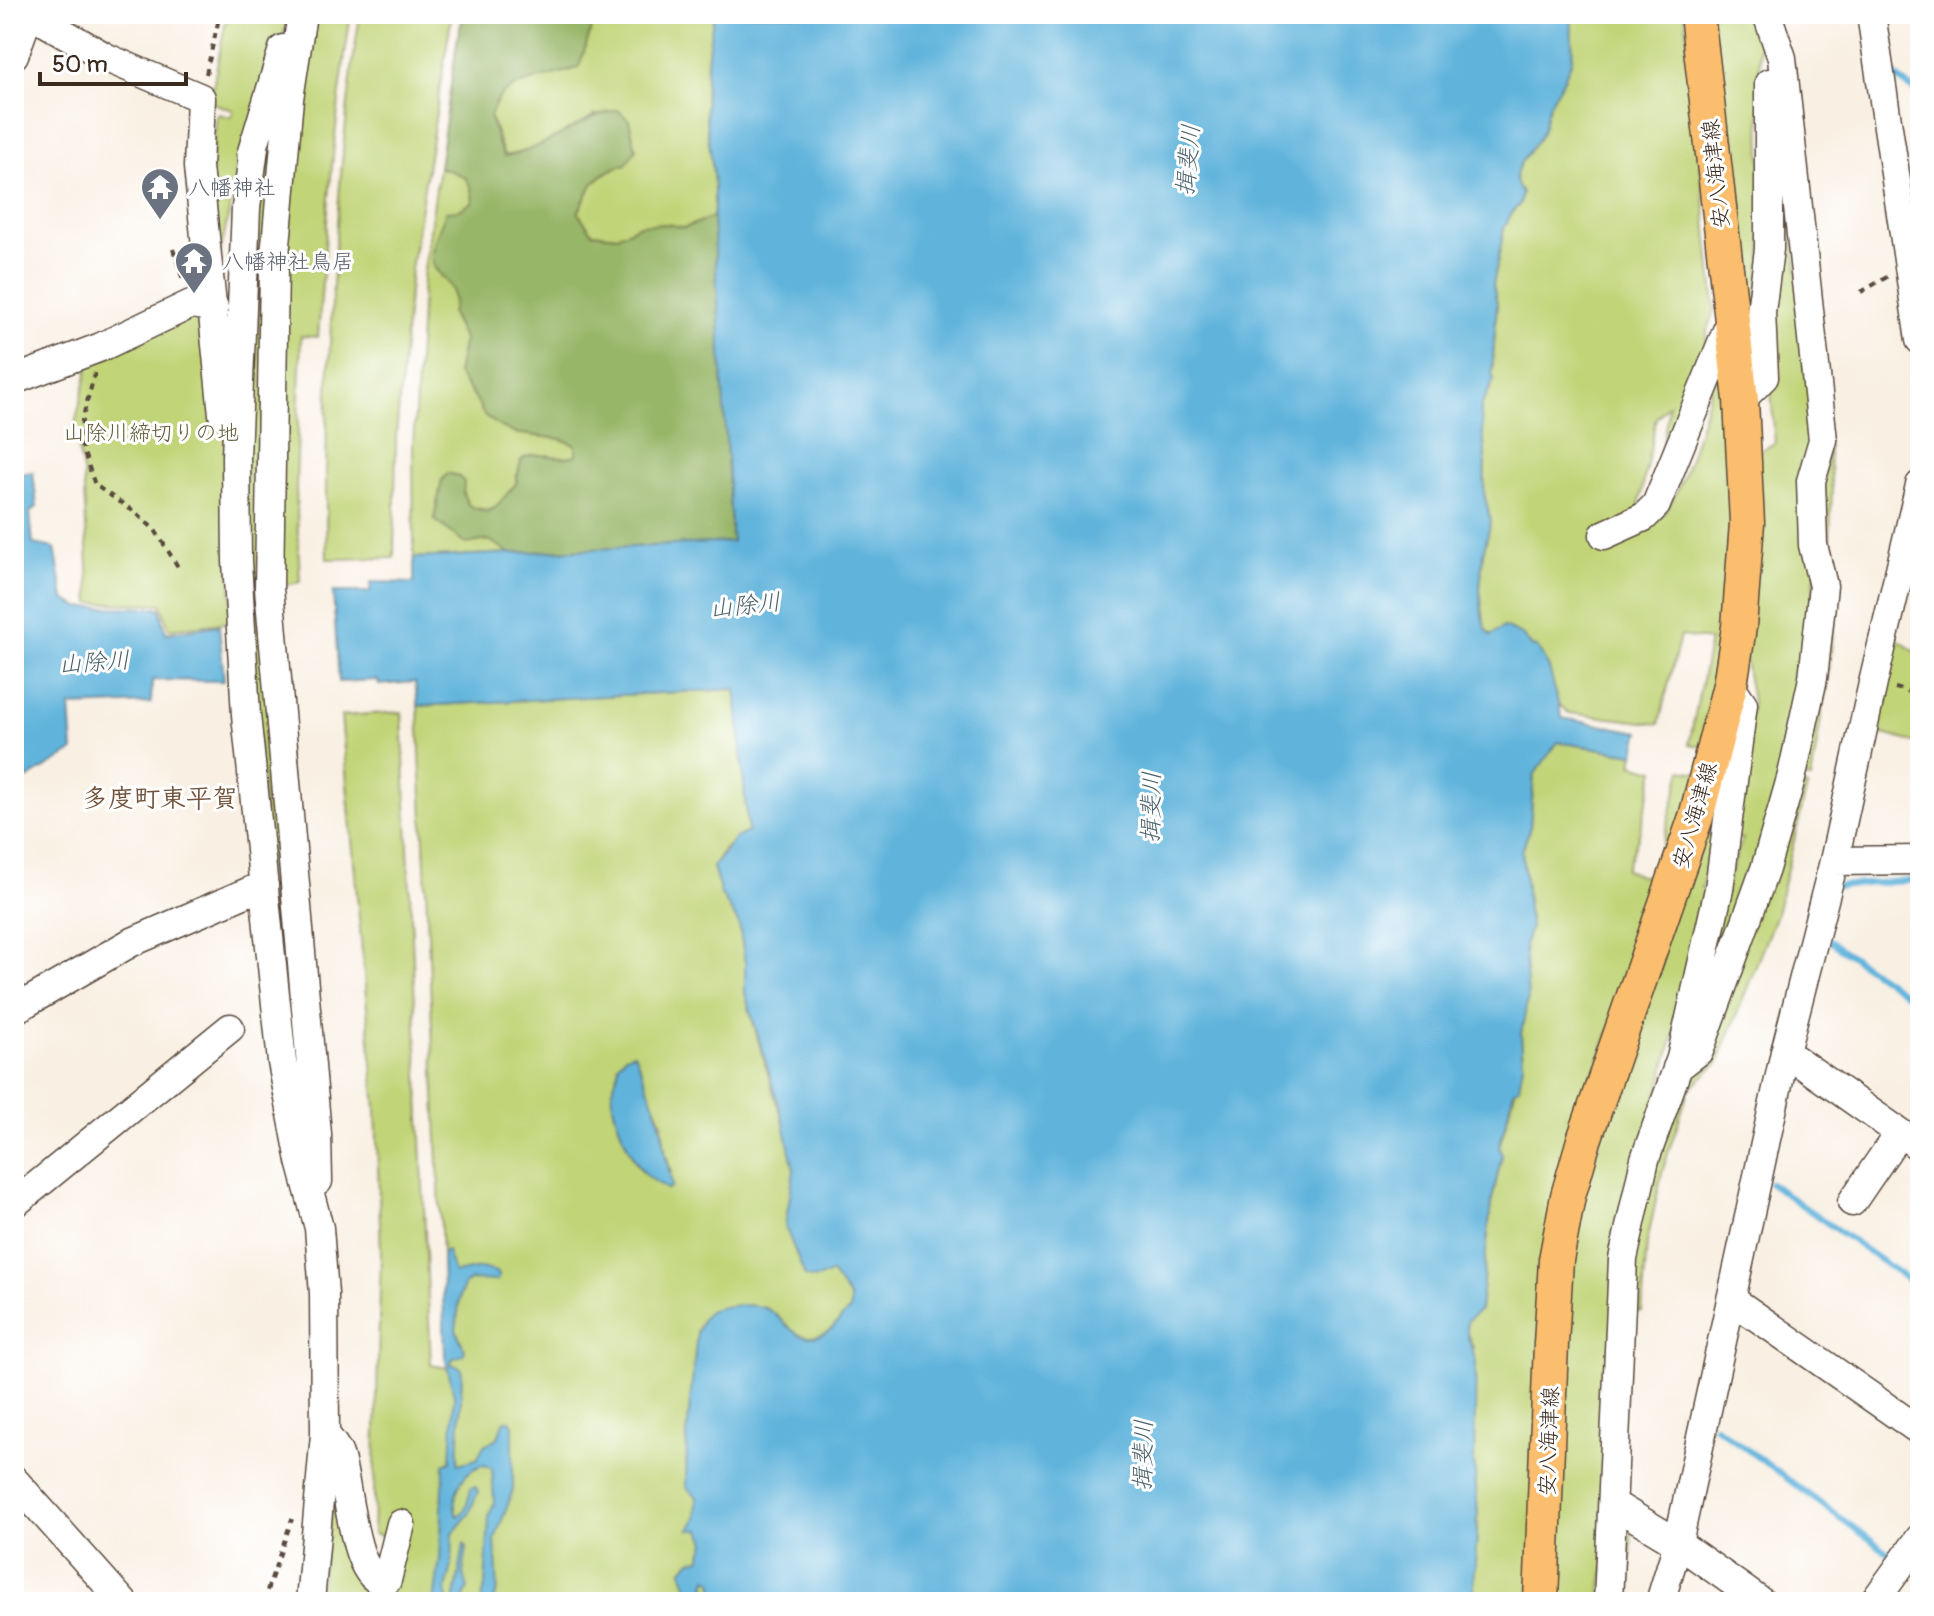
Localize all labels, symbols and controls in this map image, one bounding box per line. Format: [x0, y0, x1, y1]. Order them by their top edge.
scale bar [40, 36, 186, 86]
text: 50 m [52, 50, 108, 79]
street label: 安八海津線 [1696, 118, 1736, 230]
water label: 揖斐川 [1171, 123, 1206, 197]
temple icon: 八幡神社 [139, 166, 181, 221]
place label: 八幡神社 [188, 174, 276, 202]
temple icon: 八幡神社鳥居 [173, 240, 215, 295]
place label: 八幡神社鳥居 [222, 248, 354, 276]
park label: 山除川締切りの地 [63, 419, 239, 447]
water label: 山除川 [708, 587, 782, 624]
water label: 山除川 [57, 646, 131, 679]
street label: 安八海津線 [1666, 759, 1724, 872]
water label: 揖斐川 [1136, 771, 1167, 843]
district label: 多度町東平賀 [82, 783, 238, 815]
street label: 安八海津線 [1533, 1386, 1565, 1496]
water label: 揖斐川 [1128, 1419, 1159, 1491]

